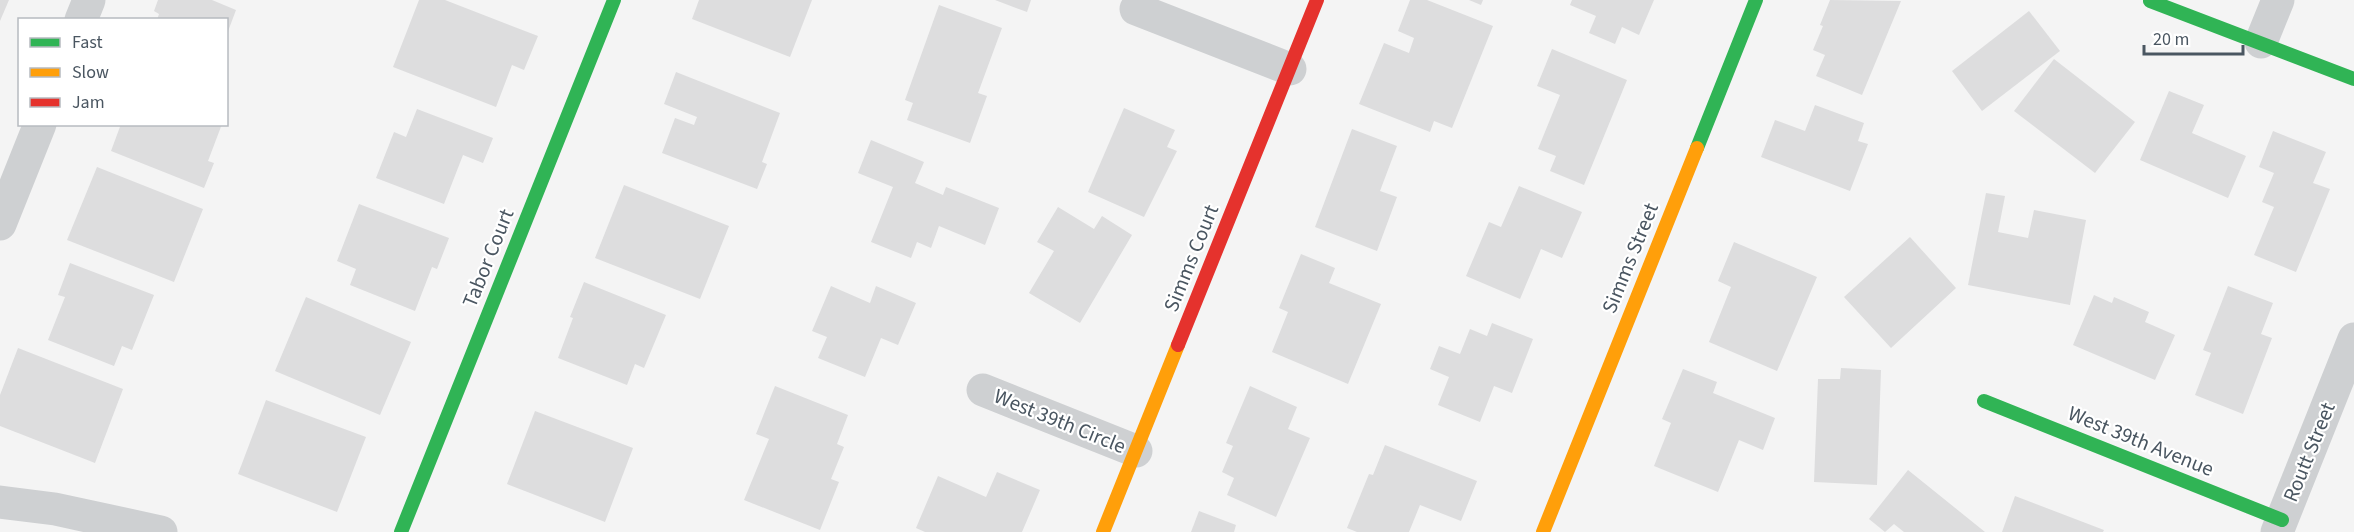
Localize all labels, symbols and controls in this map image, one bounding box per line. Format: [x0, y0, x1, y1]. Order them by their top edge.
legend [18, 18, 228, 126]
scale bar [2144, 18, 2243, 56]
text: 20 m [2153, 27, 2189, 52]
text: Fast [72, 30, 103, 55]
text: Slow [72, 60, 109, 85]
text: Jam [72, 90, 105, 115]
street label: Simms Street [1594, 198, 1666, 318]
street label: Simms Court [1156, 200, 1226, 316]
street label: Tabor Court [455, 204, 521, 312]
street label: West 39th Circle [990, 381, 1130, 461]
street label: West 39th Avenue [2064, 398, 2218, 484]
street label: Routt Street [2275, 398, 2343, 506]

